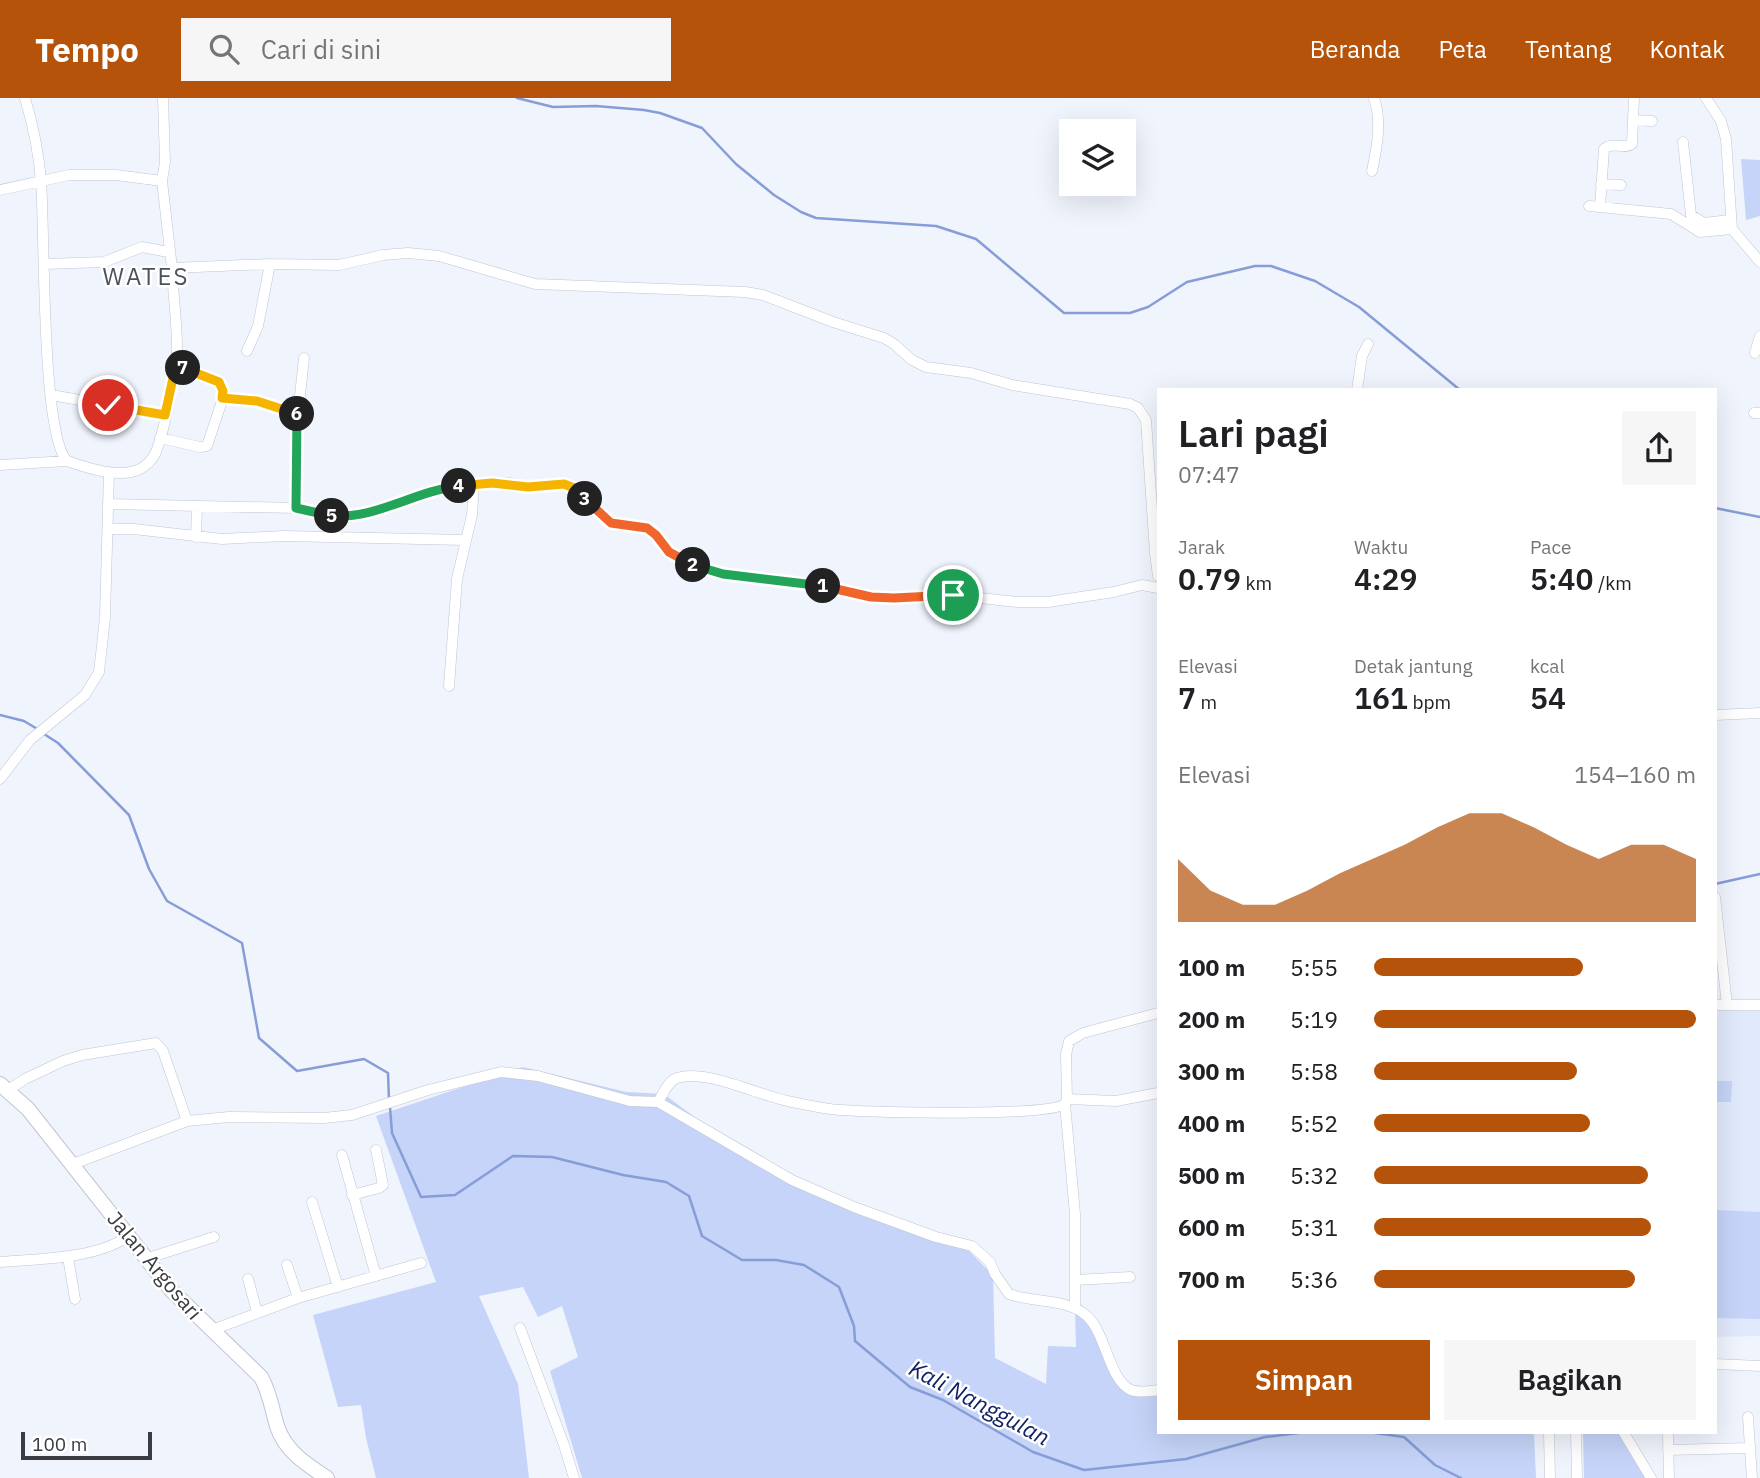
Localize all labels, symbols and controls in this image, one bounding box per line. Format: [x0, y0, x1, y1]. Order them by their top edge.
search box [181, 18, 671, 81]
text: Tempo [35, 28, 139, 71]
icon: search [205, 30, 243, 68]
text: Cari di sini [261, 32, 381, 66]
text: Beranda [1310, 33, 1400, 65]
text: Peta [1438, 33, 1487, 65]
text: Tentang [1525, 33, 1611, 65]
text: Kontak [1649, 33, 1725, 65]
map controls [1059, 119, 1136, 196]
button: layers [1059, 119, 1136, 196]
district label: WATES [103, 260, 189, 292]
pin: 7 [166, 350, 200, 386]
text: 7 [177, 355, 188, 379]
pin [78, 375, 138, 435]
icon: check [89, 386, 127, 424]
pin: 6 [280, 396, 314, 432]
text: 6 [291, 401, 302, 425]
text: Lari pagi [1178, 408, 1329, 457]
button: share [1622, 411, 1696, 485]
text: 07:47 [1178, 459, 1240, 489]
pin: 4 [442, 468, 476, 504]
text: 4 [453, 473, 464, 497]
pin: 3 [568, 482, 602, 516]
text: 3 [579, 486, 590, 510]
pin: 5 [314, 498, 350, 534]
text: 5 [326, 503, 337, 527]
text: Jarak [1178, 535, 1225, 559]
text: Waktu [1354, 535, 1408, 559]
text: Pace [1530, 535, 1571, 559]
pin: 2 [676, 547, 710, 582]
text: 2 [687, 552, 698, 576]
text: 0.79 [1178, 559, 1241, 598]
text: 4:29 [1354, 559, 1418, 598]
text: 5:40 [1530, 559, 1594, 598]
pin [923, 565, 983, 625]
pin: 1 [806, 568, 840, 603]
text: km [1241, 571, 1272, 595]
text: /km [1594, 571, 1632, 595]
text: 1 [817, 573, 828, 597]
icon: arrive [934, 576, 972, 614]
text: Elevasi [1178, 654, 1238, 678]
text: Detak jantung [1354, 654, 1472, 678]
text: kcal [1530, 654, 1565, 678]
text: 7 [1178, 678, 1196, 717]
text: 161 [1354, 678, 1408, 717]
text: 54 [1530, 678, 1566, 717]
text: m [1196, 690, 1217, 714]
text: bpm [1408, 690, 1451, 714]
text: Elevasi [1178, 759, 1250, 789]
text: 154–160 m [1574, 759, 1696, 789]
text: 100 m [1178, 952, 1245, 982]
text: 5:55 [1290, 952, 1338, 982]
text: 200 m [1178, 1004, 1245, 1034]
text: 5:19 [1290, 1004, 1338, 1034]
text: 300 m [1178, 1056, 1245, 1086]
text: 5:58 [1290, 1056, 1338, 1086]
text: 400 m [1178, 1108, 1245, 1138]
text: 5:52 [1290, 1108, 1338, 1138]
text: 500 m [1178, 1160, 1245, 1190]
text: 5:32 [1290, 1160, 1338, 1190]
street label: Jalan Argosari [101, 1205, 209, 1325]
text: 600 m [1178, 1212, 1245, 1242]
text: 5:31 [1290, 1212, 1338, 1242]
text: 700 m [1178, 1264, 1245, 1294]
text: 5:36 [1290, 1264, 1338, 1294]
button: Simpan [1178, 1340, 1430, 1420]
button: Bagikan [1444, 1340, 1696, 1420]
water label: Kali Nanggulan [904, 1352, 1056, 1452]
scale bar [21, 1429, 152, 1461]
text: 100 m [32, 1432, 87, 1456]

